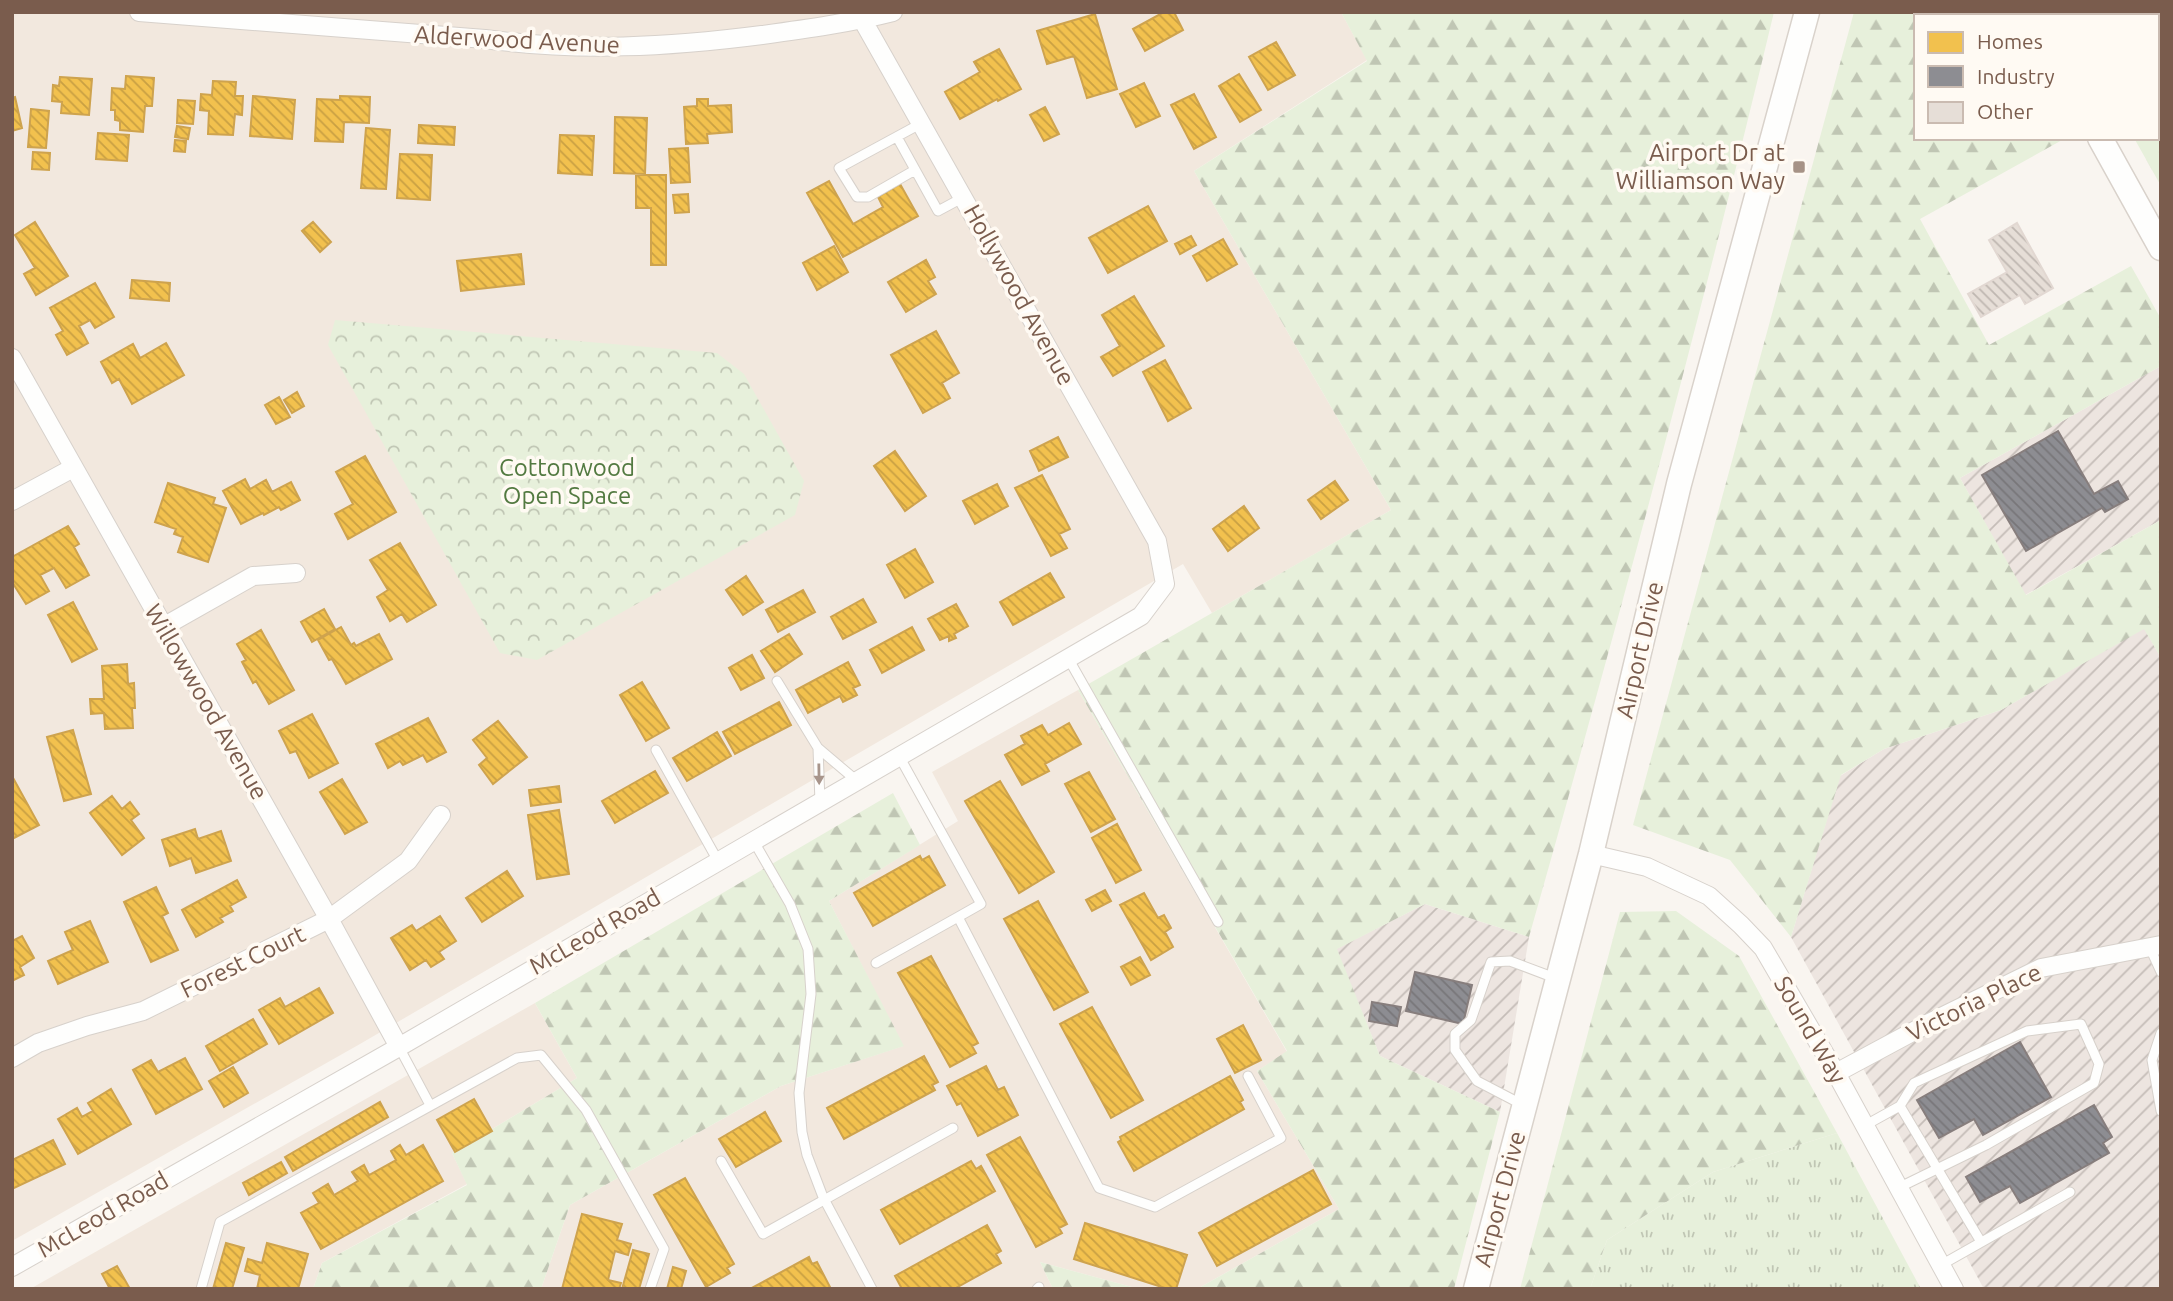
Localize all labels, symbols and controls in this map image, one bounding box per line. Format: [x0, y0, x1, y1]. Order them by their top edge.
legend [1914, 14, 2159, 140]
street label: Alderwood Avenue [414, 21, 621, 58]
text: Homes [1977, 29, 2043, 53]
text: Industry [1977, 64, 2055, 88]
text: Other [1977, 99, 2033, 123]
place label: Airport Dr at Williamson Way [1616, 139, 1786, 194]
marker: Airport Dr at Williamson Way [1791, 159, 1807, 175]
street label: Hollywood Avenue [959, 200, 1080, 390]
park label: Cottonwood Open Space [499, 454, 635, 509]
street label: Airport Drive [1611, 579, 1668, 721]
street label: Willowwood Avenue [139, 599, 273, 804]
one-way arrow [813, 763, 825, 785]
street label: McLeod Road [525, 883, 665, 980]
street label: Forest Court [176, 920, 310, 1003]
street label: Victoria Place [1902, 958, 2046, 1047]
street label: Sound Way [1769, 971, 1852, 1088]
street label: Airport Drive [1468, 1128, 1531, 1270]
street label: McLeod Road [33, 1166, 173, 1263]

